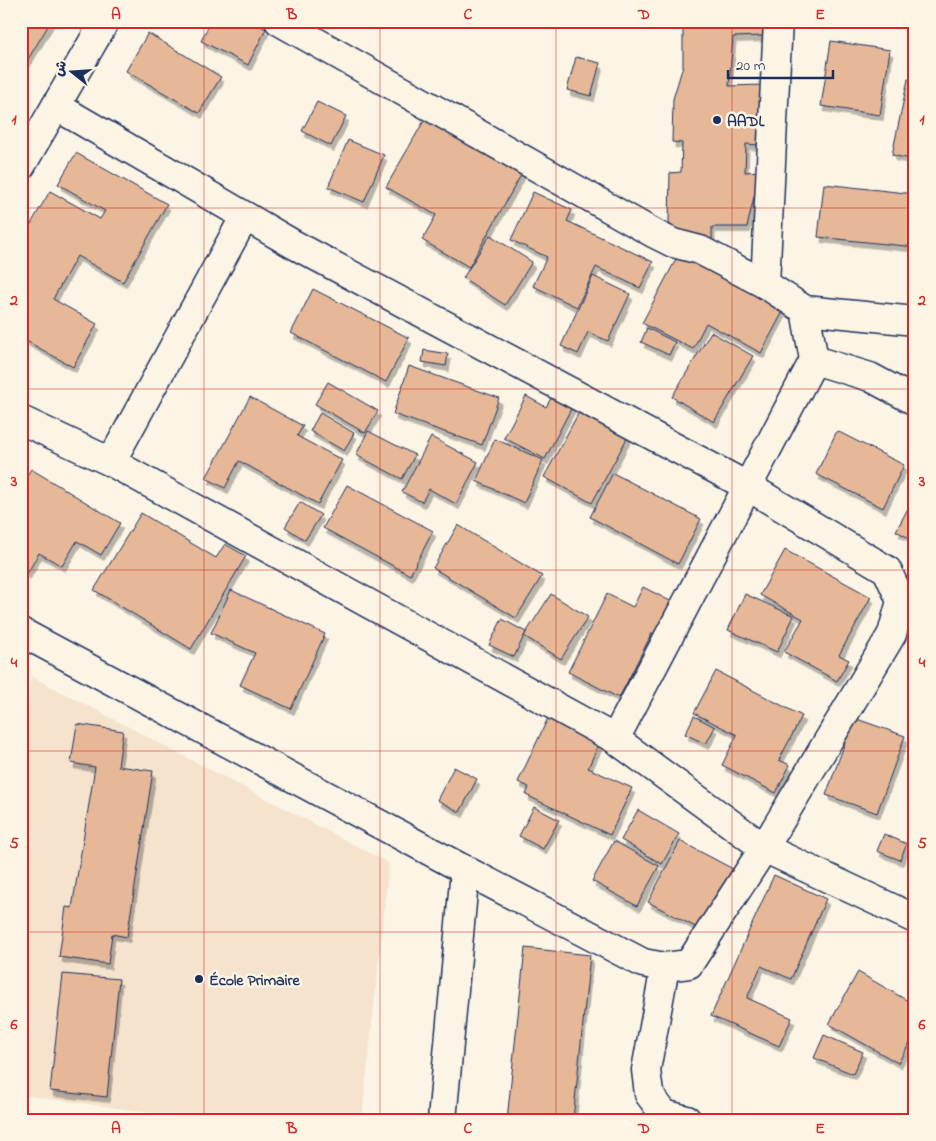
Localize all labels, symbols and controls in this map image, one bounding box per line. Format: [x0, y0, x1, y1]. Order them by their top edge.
text: A [111, 3, 121, 27]
text: B [286, 3, 298, 27]
text: C [464, 3, 473, 27]
text: D [637, 3, 650, 27]
text: E [815, 3, 825, 27]
north arrow [48, 48, 98, 98]
scale bar [728, 48, 834, 80]
text: 20 m [736, 55, 766, 77]
text: ش [49, 58, 73, 79]
text: 1 [11, 108, 17, 132]
text: 1 [919, 108, 925, 132]
place label: AADL [727, 110, 765, 134]
marker: AADL [711, 114, 723, 126]
text: 2 [9, 289, 18, 313]
text: 2 [917, 289, 926, 313]
text: 3 [10, 470, 18, 494]
text: 3 [918, 470, 926, 494]
text: 4 [10, 651, 18, 675]
text: 4 [918, 651, 926, 675]
text: 5 [9, 832, 19, 856]
text: 5 [917, 832, 927, 856]
place label: École Primaire [209, 969, 301, 993]
marker: École Primaire [193, 973, 205, 985]
text: 6 [9, 1013, 18, 1037]
text: 6 [917, 1013, 926, 1037]
text: A [111, 1117, 121, 1141]
text: B [286, 1117, 298, 1141]
text: C [464, 1117, 473, 1141]
text: D [637, 1117, 650, 1141]
text: E [815, 1117, 825, 1141]

